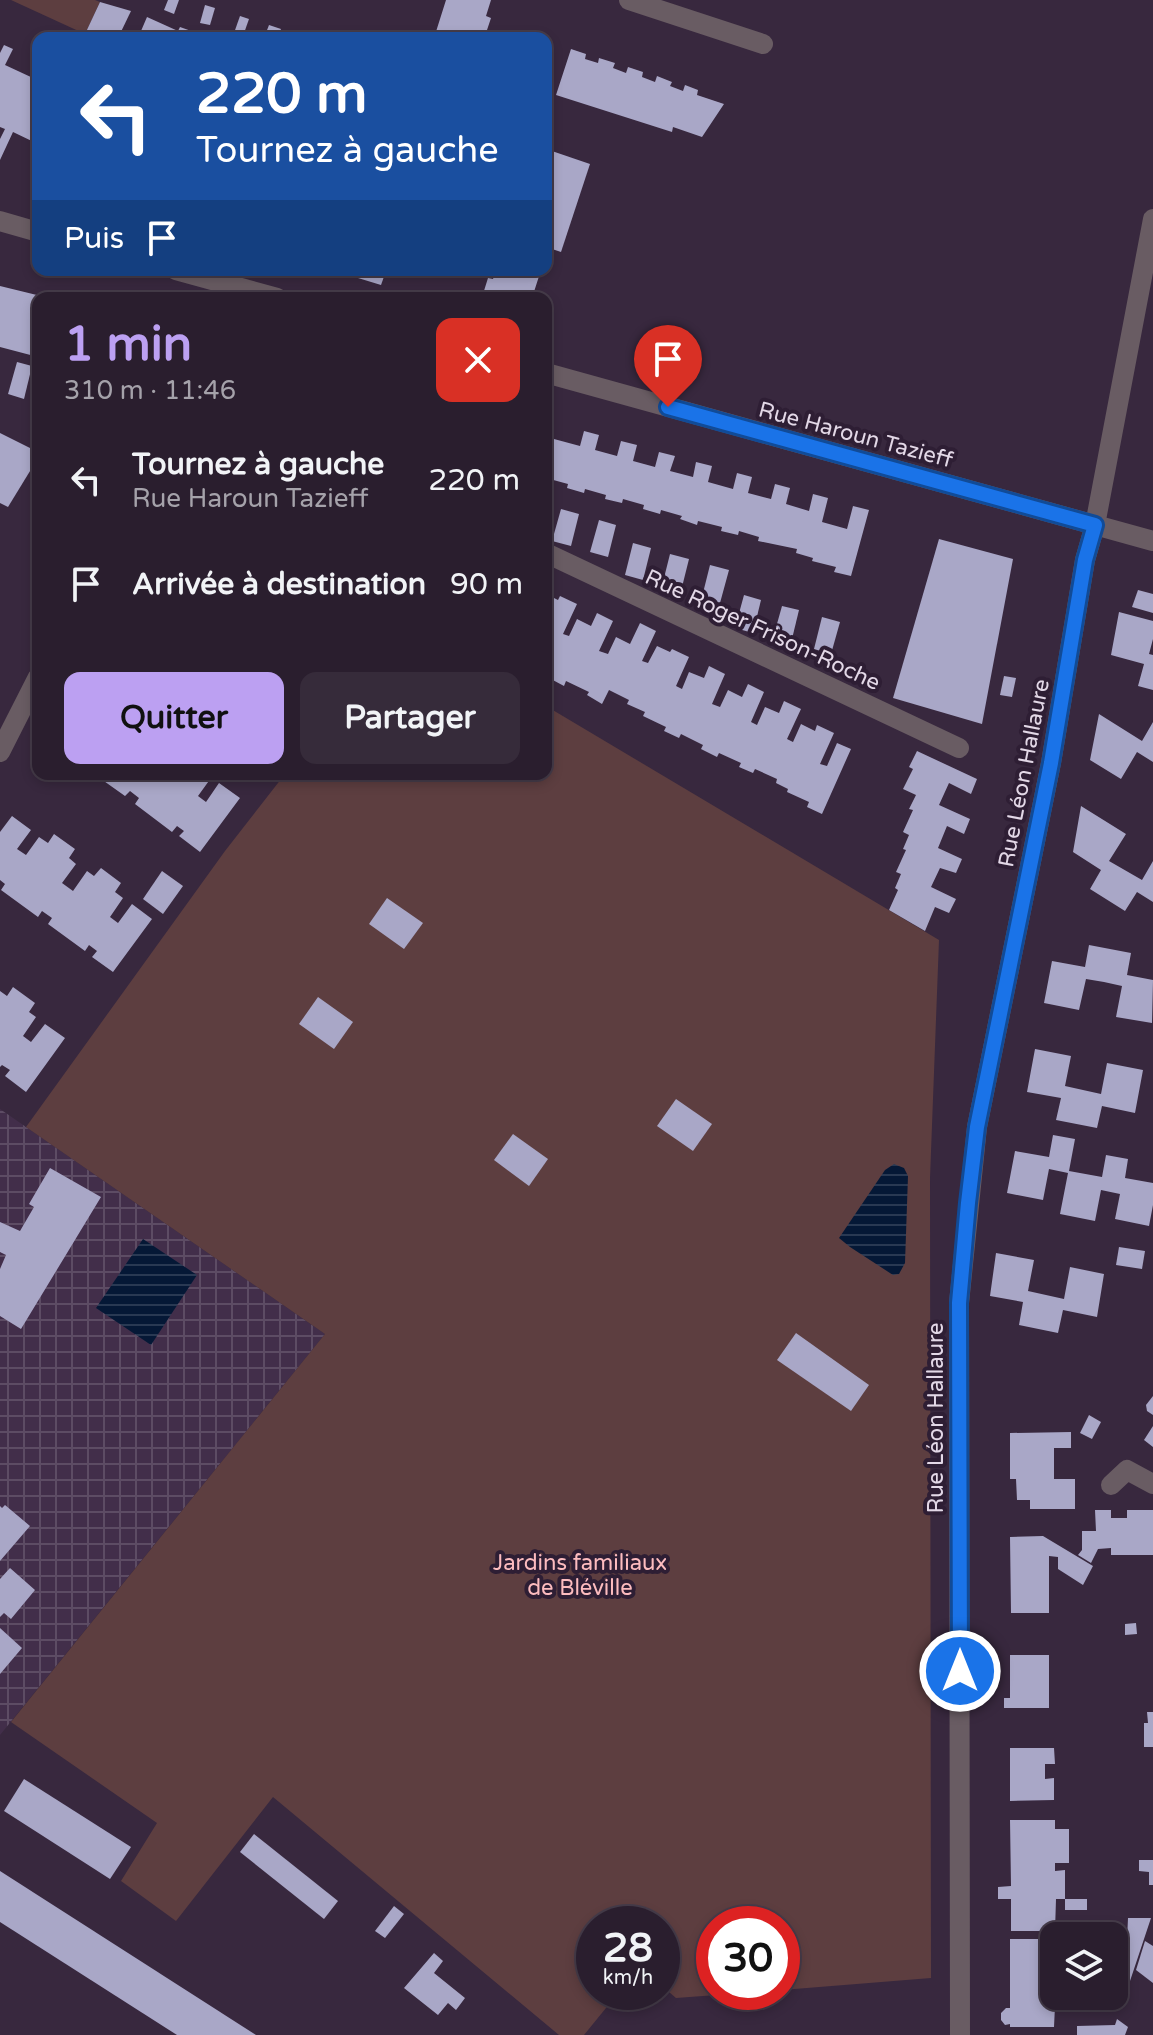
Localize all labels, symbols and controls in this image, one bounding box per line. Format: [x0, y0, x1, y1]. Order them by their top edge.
text: 220 m [196, 61, 367, 128]
icon: left [64, 64, 168, 168]
text: Tournez à gauche [196, 129, 499, 172]
icon: arrive [140, 216, 184, 260]
text: Puis [64, 220, 124, 257]
text: 1 min [64, 316, 192, 374]
button: close [436, 318, 520, 402]
pin [634, 325, 702, 407]
icon: arrive [646, 337, 690, 381]
text: 310 m · 11:46 [64, 375, 236, 406]
street label: Rue Haroun Tazieff [756, 397, 956, 473]
text: Tournez à gauche [132, 446, 384, 483]
icon: left [64, 458, 108, 502]
text: 220 m [428, 462, 520, 499]
text: Rue Haroun Tazieff [132, 483, 369, 514]
icon: arrive [64, 562, 108, 606]
street label: Rue Roger Frison-Roche [641, 564, 884, 696]
text: Arrivée à destination [132, 566, 426, 603]
text: 90 m [450, 566, 523, 603]
button: Quitter [64, 672, 284, 764]
button: Partager [300, 672, 520, 764]
street label: Rue Léon Hallaure [993, 677, 1055, 869]
street label: Rue Léon Hallaure [923, 1322, 949, 1514]
park label: Jardins familiaux de Bléville [493, 1550, 667, 1601]
position arrow [918, 1629, 1002, 1713]
speed limit sign: 30 [696, 1906, 800, 2010]
map controls [1040, 1922, 1128, 2010]
button: layers [1040, 1922, 1128, 2010]
text: 28 [603, 1924, 653, 1972]
text: km/h [603, 1966, 653, 1990]

